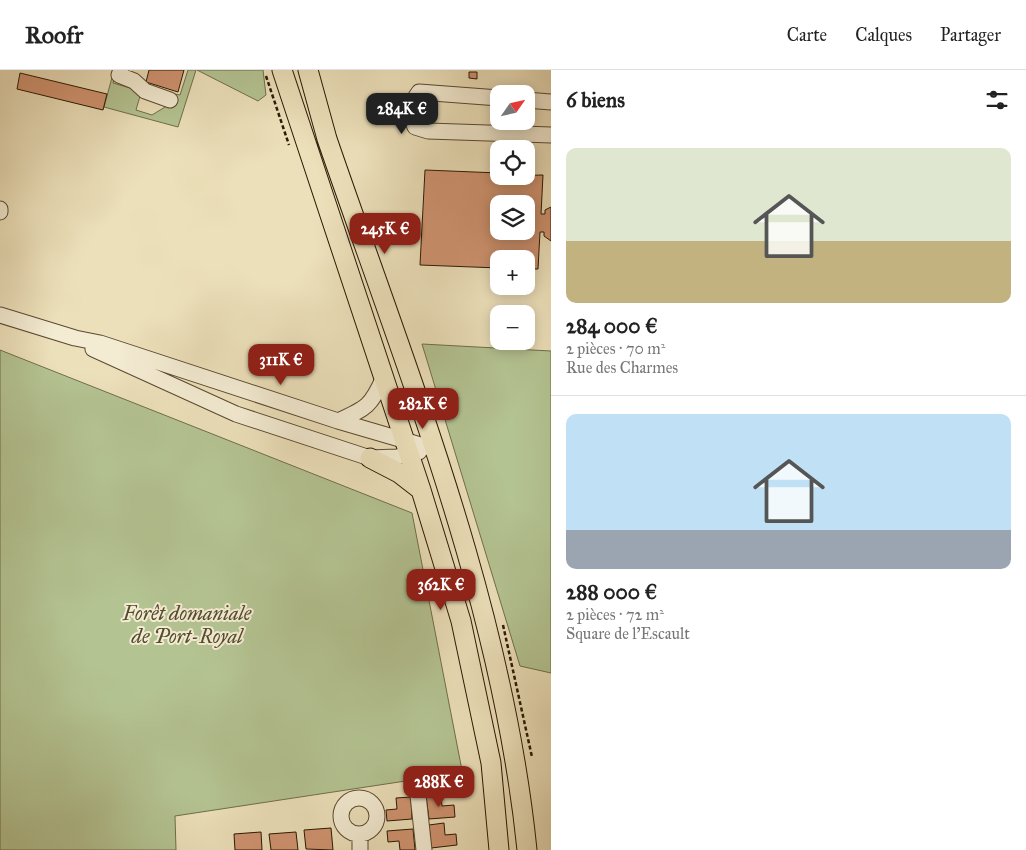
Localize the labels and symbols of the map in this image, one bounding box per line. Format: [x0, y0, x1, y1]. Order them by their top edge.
north arrow [490, 85, 535, 130]
pin: 284K € [361, 92, 443, 135]
pin: 245K € [344, 212, 426, 255]
pin: 311K € [240, 344, 322, 386]
pin: 282K € [382, 388, 464, 430]
pin: 362K € [400, 568, 482, 611]
park label: Forêt domaniale de Port-Royal [122, 601, 252, 648]
pin: 288K € [398, 766, 480, 808]

